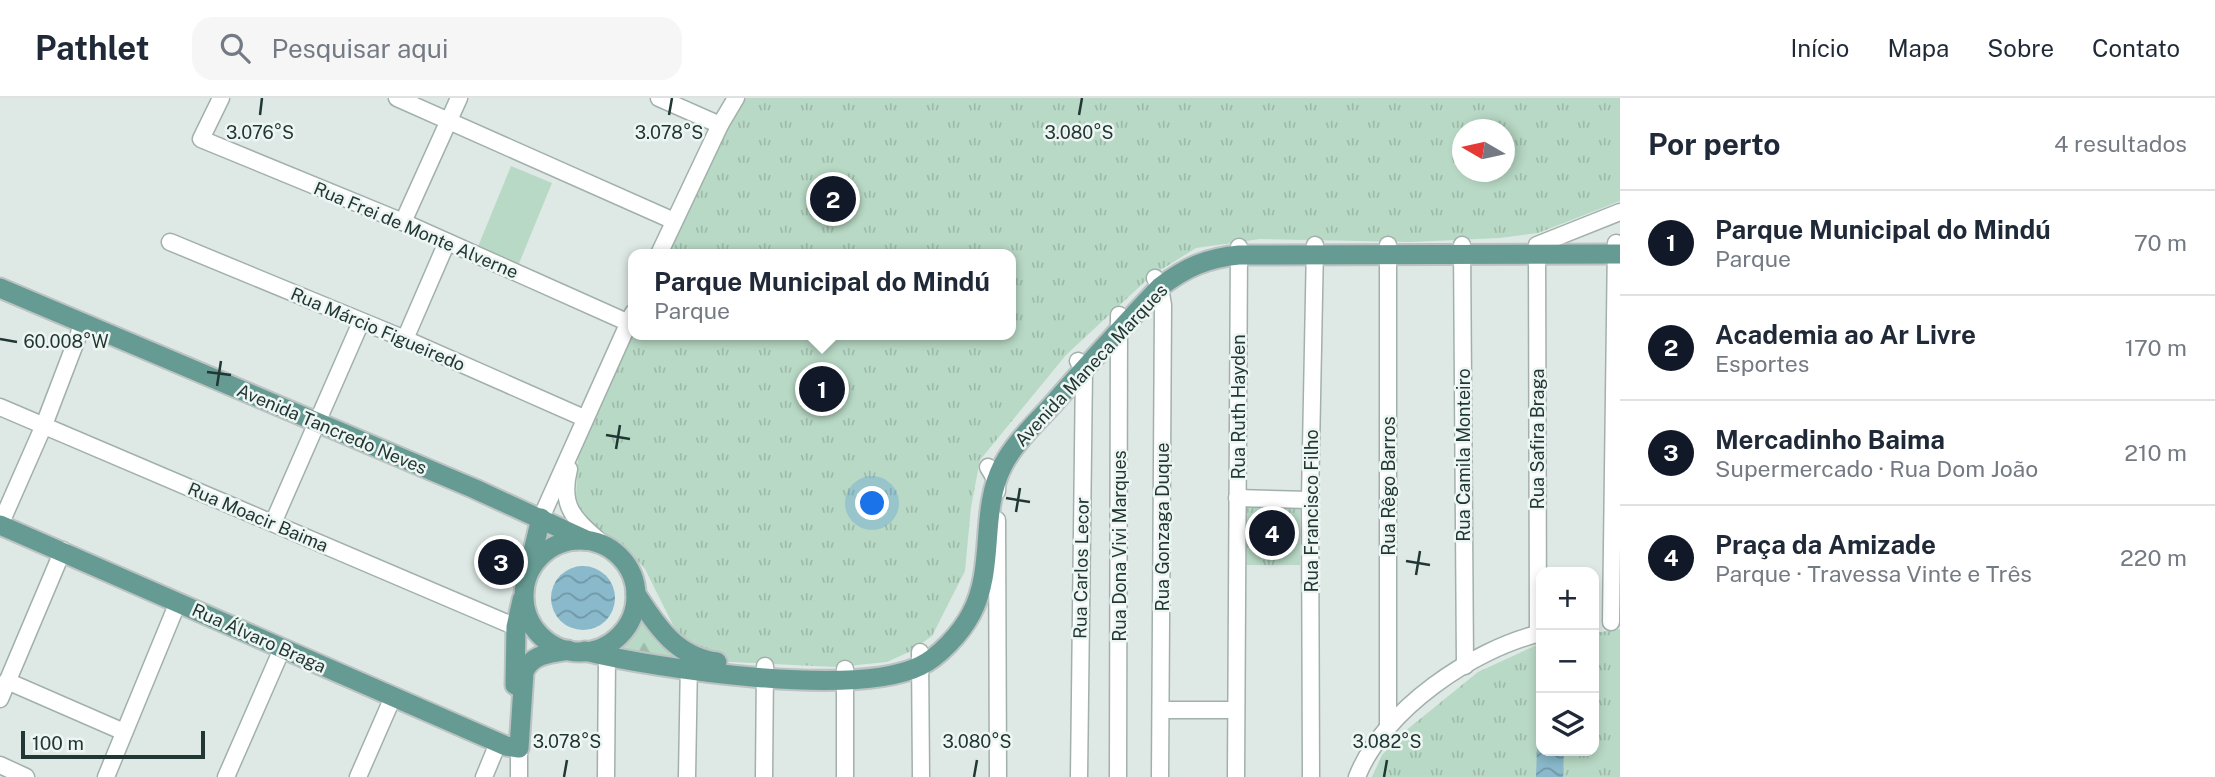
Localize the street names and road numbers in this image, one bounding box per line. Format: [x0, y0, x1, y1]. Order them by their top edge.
street label: Rua Frei de Monte Alverne [311, 177, 521, 283]
street label: Avenida Maneca Marques [1010, 279, 1172, 451]
street label: Rua Márcio Figueiredo [288, 283, 468, 375]
street label: Rua Ruth Hayden [1228, 334, 1249, 480]
street label: Rua Camila Monteiro [1453, 368, 1474, 542]
street label: Rua Safira Braga [1527, 369, 1548, 509]
street label: Avenida Tancredo Neves [234, 379, 430, 479]
street label: Rua Rêgo Barros [1378, 416, 1399, 556]
street label: Rua Francisco Filho [1301, 429, 1322, 593]
street label: Rua Gonzaga Duque [1152, 443, 1173, 611]
street label: Rua Dona Vivi Marques [1109, 450, 1130, 642]
street label: Rua Moacir Baima [185, 478, 331, 556]
street label: Rua Carlos Lecor [1069, 497, 1093, 639]
street label: Rua Álvaro Braga [189, 598, 330, 677]

